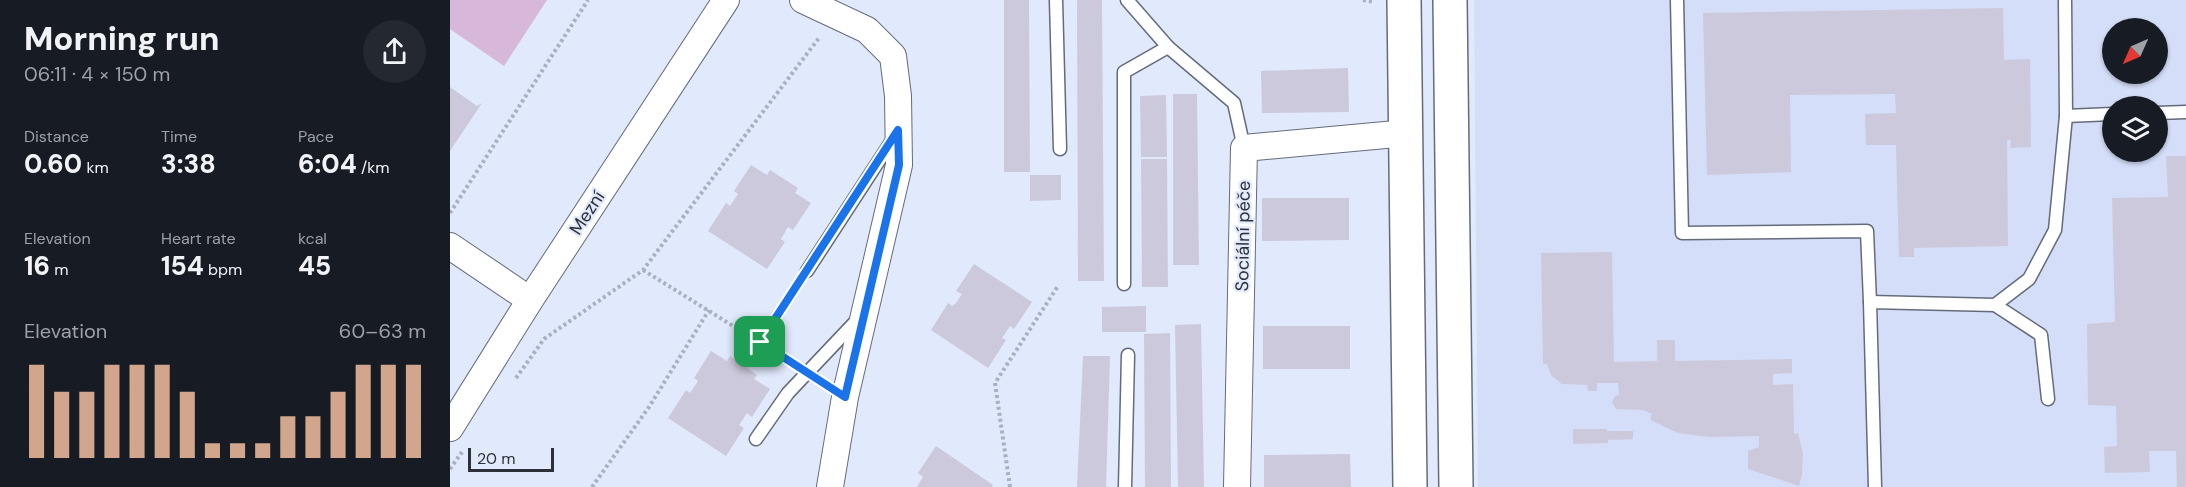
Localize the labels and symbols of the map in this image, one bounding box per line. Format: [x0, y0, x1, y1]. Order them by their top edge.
north arrow [2102, 18, 2168, 84]
street label: Sociální péče [1230, 180, 1256, 292]
street label: Mezní [564, 186, 610, 240]
pin [734, 316, 785, 367]
scale bar [468, 445, 554, 472]

